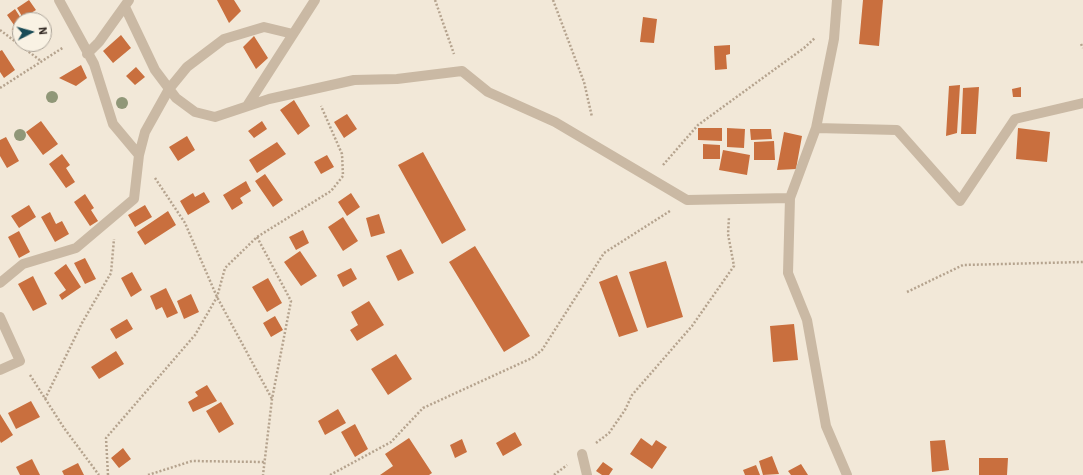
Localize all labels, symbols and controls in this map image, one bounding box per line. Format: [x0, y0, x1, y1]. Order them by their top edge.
north arrow [12, 12, 52, 52]
text: N [36, 26, 50, 36]

